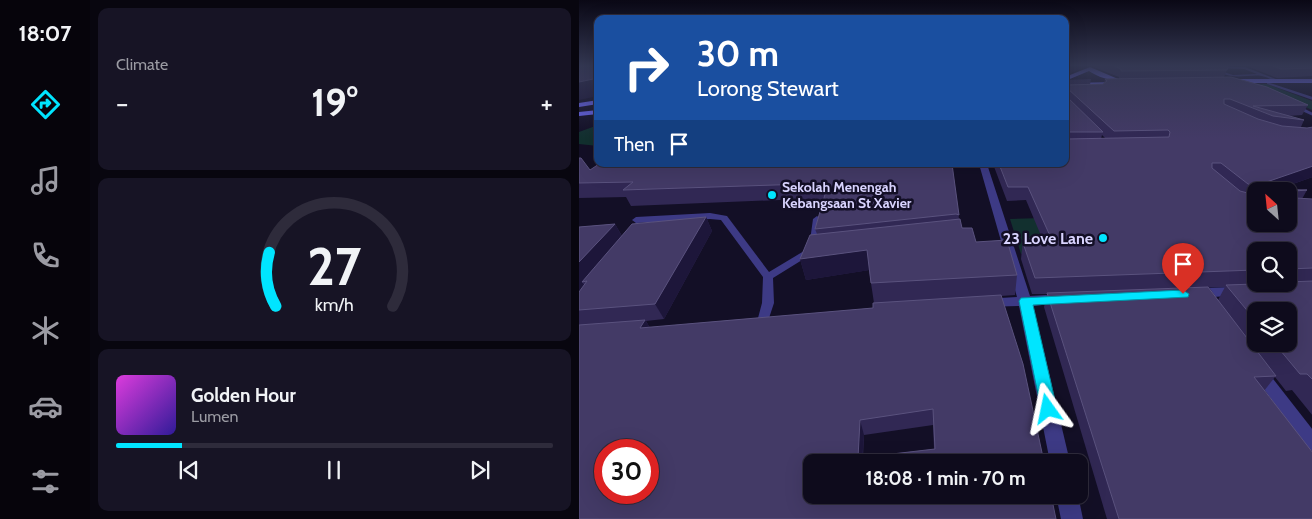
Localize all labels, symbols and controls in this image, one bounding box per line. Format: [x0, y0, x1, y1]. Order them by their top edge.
text: 18:07 [18, 20, 72, 47]
text: 30 m [697, 32, 779, 75]
icon: right [614, 35, 679, 100]
text: Climate [116, 55, 168, 74]
text: Lorong Stewart [697, 75, 839, 102]
text: 19° [311, 79, 358, 126]
text: − [116, 86, 128, 120]
text: + [541, 86, 553, 120]
icon: directions [28, 87, 63, 122]
icon: arrive [665, 130, 693, 158]
text: Then [614, 133, 655, 156]
icon: music [28, 163, 63, 198]
place label: Sekolah Menengah Kebangsaan St Xavier [782, 178, 912, 212]
north arrow [1247, 182, 1297, 232]
map controls [1247, 182, 1297, 352]
marker: Sekolah Menengah Kebangsaan St Xavier [766, 189, 778, 201]
place label: 23 Love Lane [1003, 229, 1093, 248]
marker: 23 Love Lane [1097, 232, 1109, 244]
text: 27 [307, 235, 362, 298]
icon: phone [28, 238, 63, 273]
button: search [1247, 242, 1297, 292]
pin [1162, 243, 1204, 294]
icon: arrive [1169, 250, 1197, 278]
text: km/h [315, 294, 354, 315]
button: layers [1247, 302, 1297, 352]
icon: climate [28, 313, 63, 348]
position arrow [1021, 382, 1073, 434]
text: Golden Hour [191, 384, 296, 407]
icon: car [28, 389, 63, 424]
text: Lumen [191, 407, 238, 426]
speed limit sign: 30 [594, 439, 659, 504]
icon: previous [175, 456, 203, 484]
icon: pause [320, 456, 348, 484]
icon: next [466, 456, 494, 484]
icon: filters [28, 464, 63, 499]
text: 18:08 · 1 min · 70 m [865, 467, 1026, 490]

